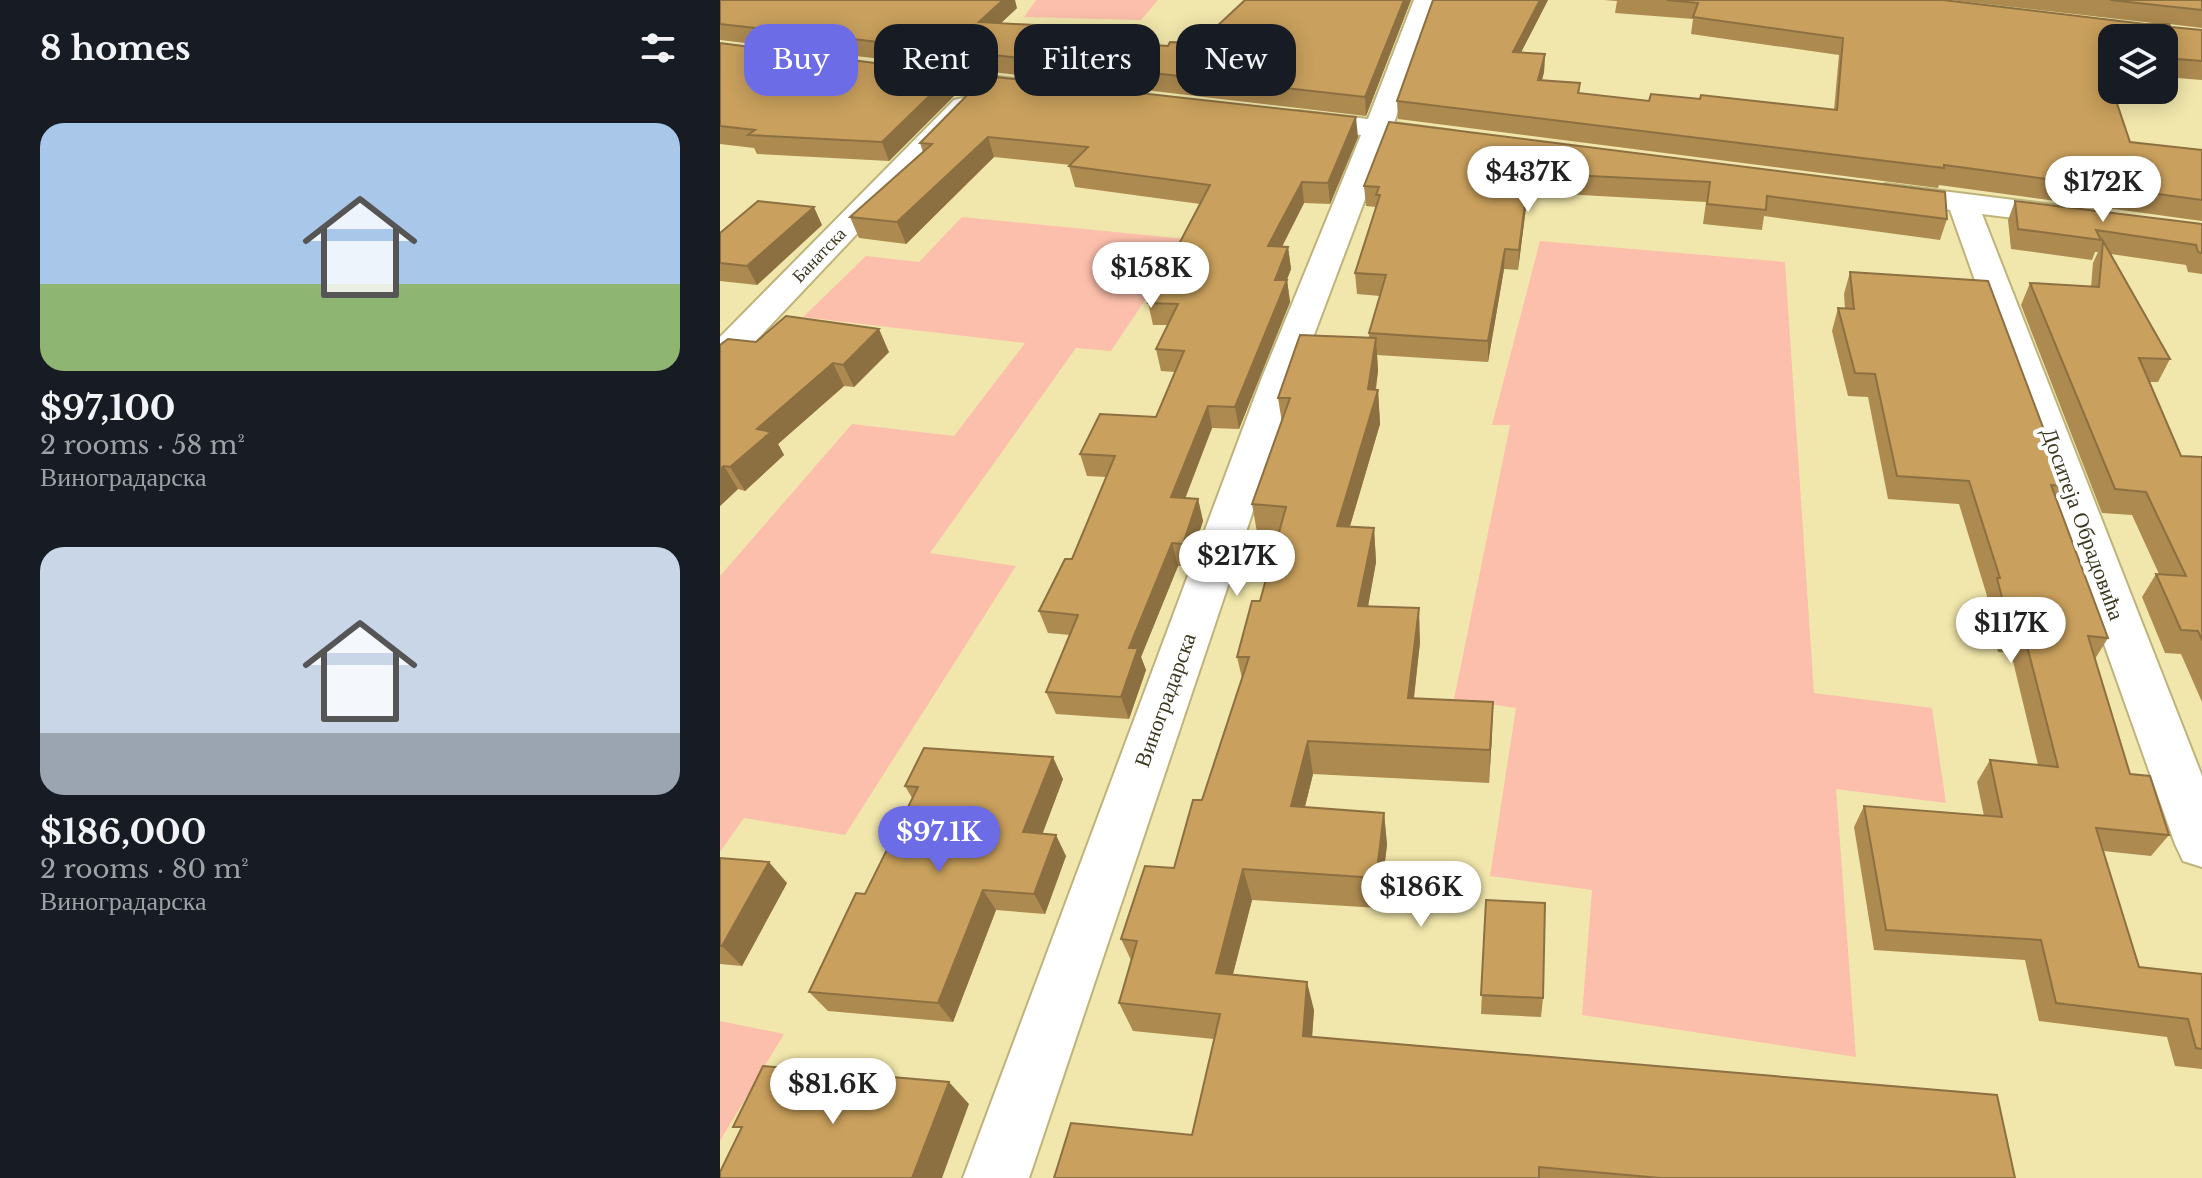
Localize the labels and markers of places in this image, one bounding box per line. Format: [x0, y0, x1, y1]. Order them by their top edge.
pin: $437K [1472, 146, 1584, 214]
pin: $172K [2047, 156, 2159, 224]
pin: $158K [1095, 242, 1207, 310]
pin: $217K [1181, 530, 1293, 598]
pin: $117K [1955, 597, 2067, 665]
pin: $97.1K [874, 806, 1004, 874]
pin: $186K [1365, 861, 1477, 929]
pin: $81.6K [768, 1058, 898, 1126]

